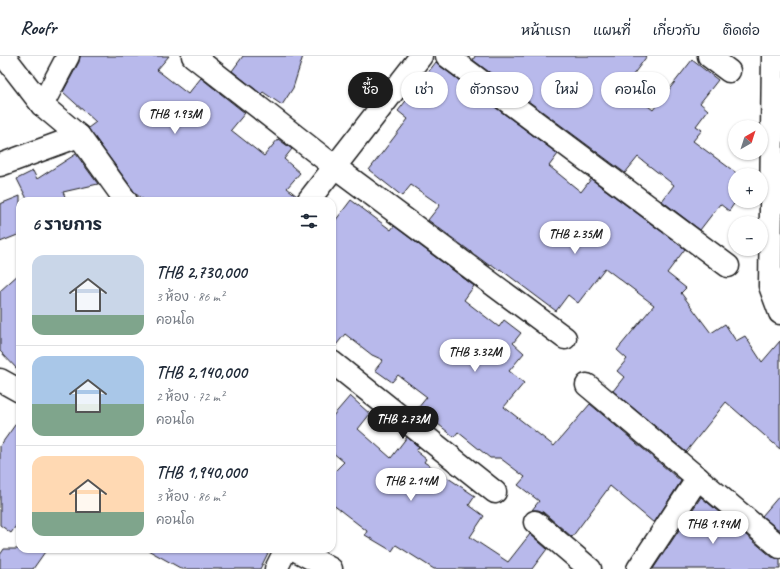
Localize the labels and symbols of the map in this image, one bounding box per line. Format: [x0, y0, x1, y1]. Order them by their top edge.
pin: THB 1.93M [129, 101, 221, 135]
north arrow [728, 120, 768, 160]
pin: THB 2.35M [529, 221, 621, 255]
pin: THB 3.32M [429, 339, 521, 373]
pin: THB 2.73M [357, 406, 449, 440]
pin: THB 2.14M [365, 468, 457, 502]
pin: THB 1.94M [667, 511, 759, 545]

